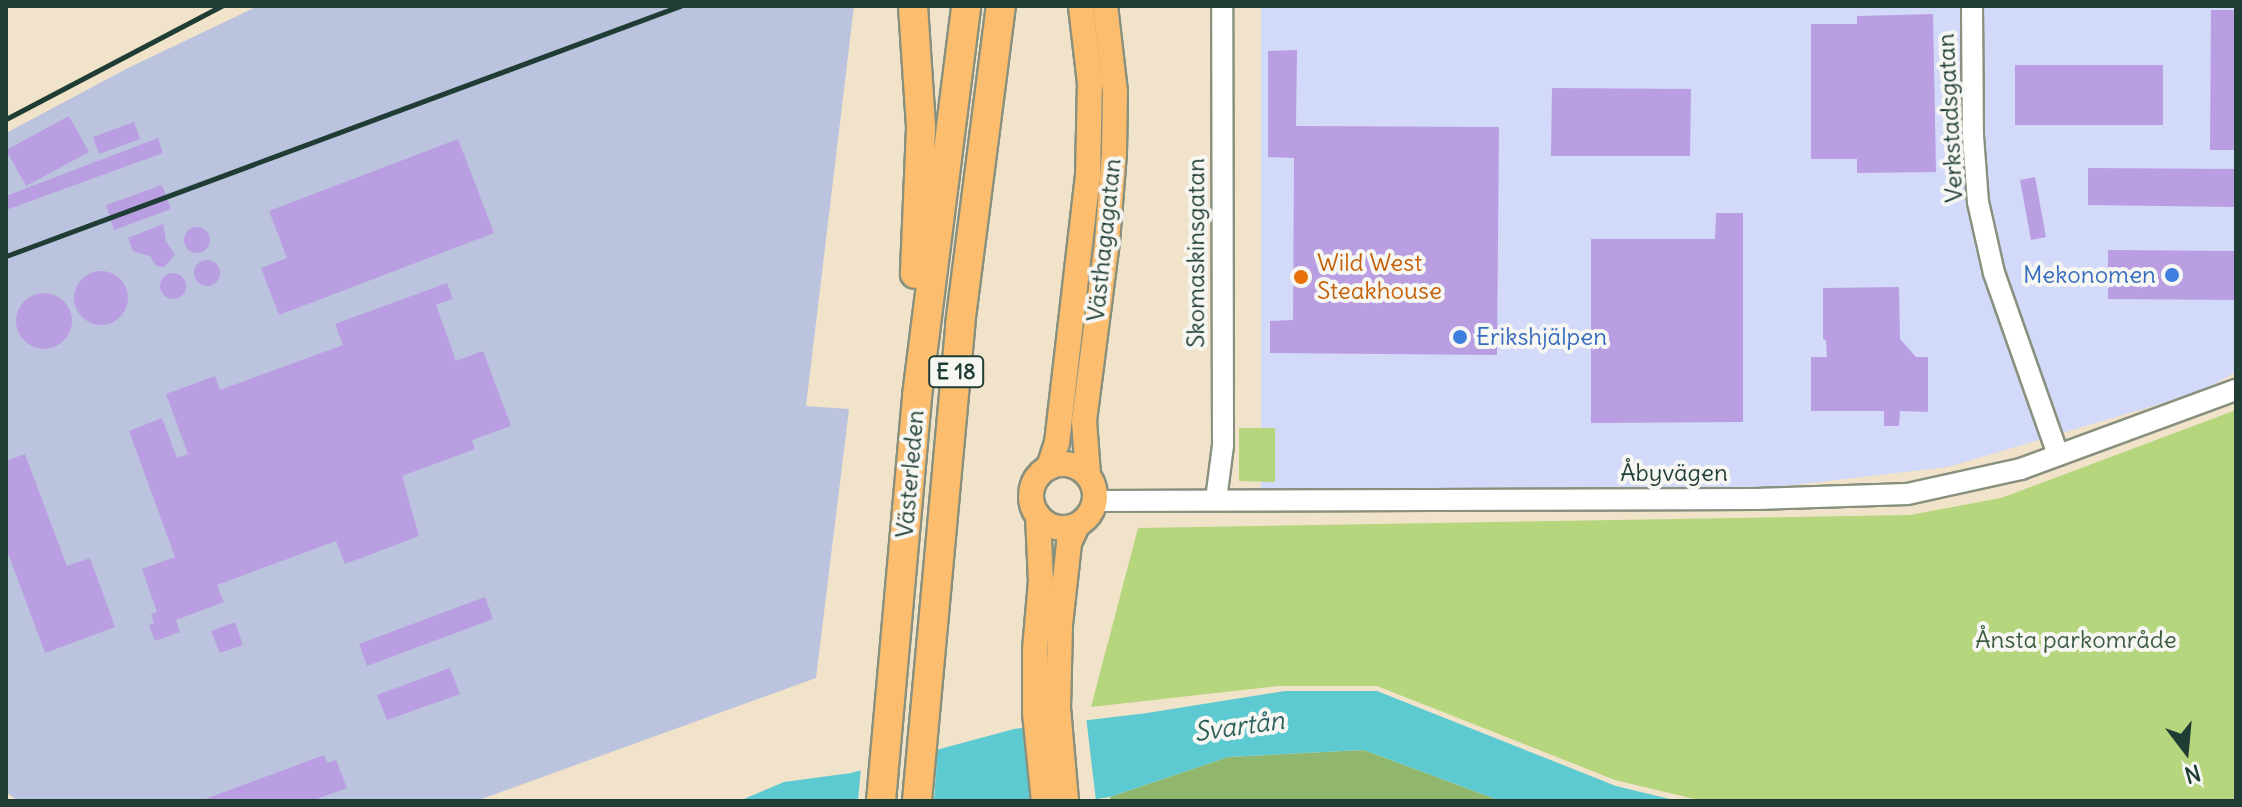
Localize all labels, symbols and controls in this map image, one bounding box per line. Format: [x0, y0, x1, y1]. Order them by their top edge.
street label: Verkstadsgatan [1931, 33, 1969, 203]
street label: Västhagagatan [1081, 157, 1127, 323]
street label: Skomaskinsgatan [1182, 158, 1210, 348]
place label: Wild West Steakhouse [1317, 249, 1442, 305]
place label: Mekonomen [2023, 261, 2156, 289]
marker: Mekonomen [2163, 266, 2181, 284]
marker: Wild West Steakhouse [1292, 268, 1310, 286]
place label: Erikshjälpen [1476, 323, 1607, 351]
marker: Erikshjälpen [1451, 328, 1469, 346]
road number: E 18 [928, 354, 984, 390]
street label: Västerleden [890, 409, 930, 539]
street label: Åbyvägen [1620, 459, 1728, 487]
park label: Ånsta parkområde [1975, 626, 2177, 654]
water label: Svartån [1192, 704, 1286, 748]
north arrow [2146, 711, 2226, 791]
text: N [2181, 759, 2204, 790]

